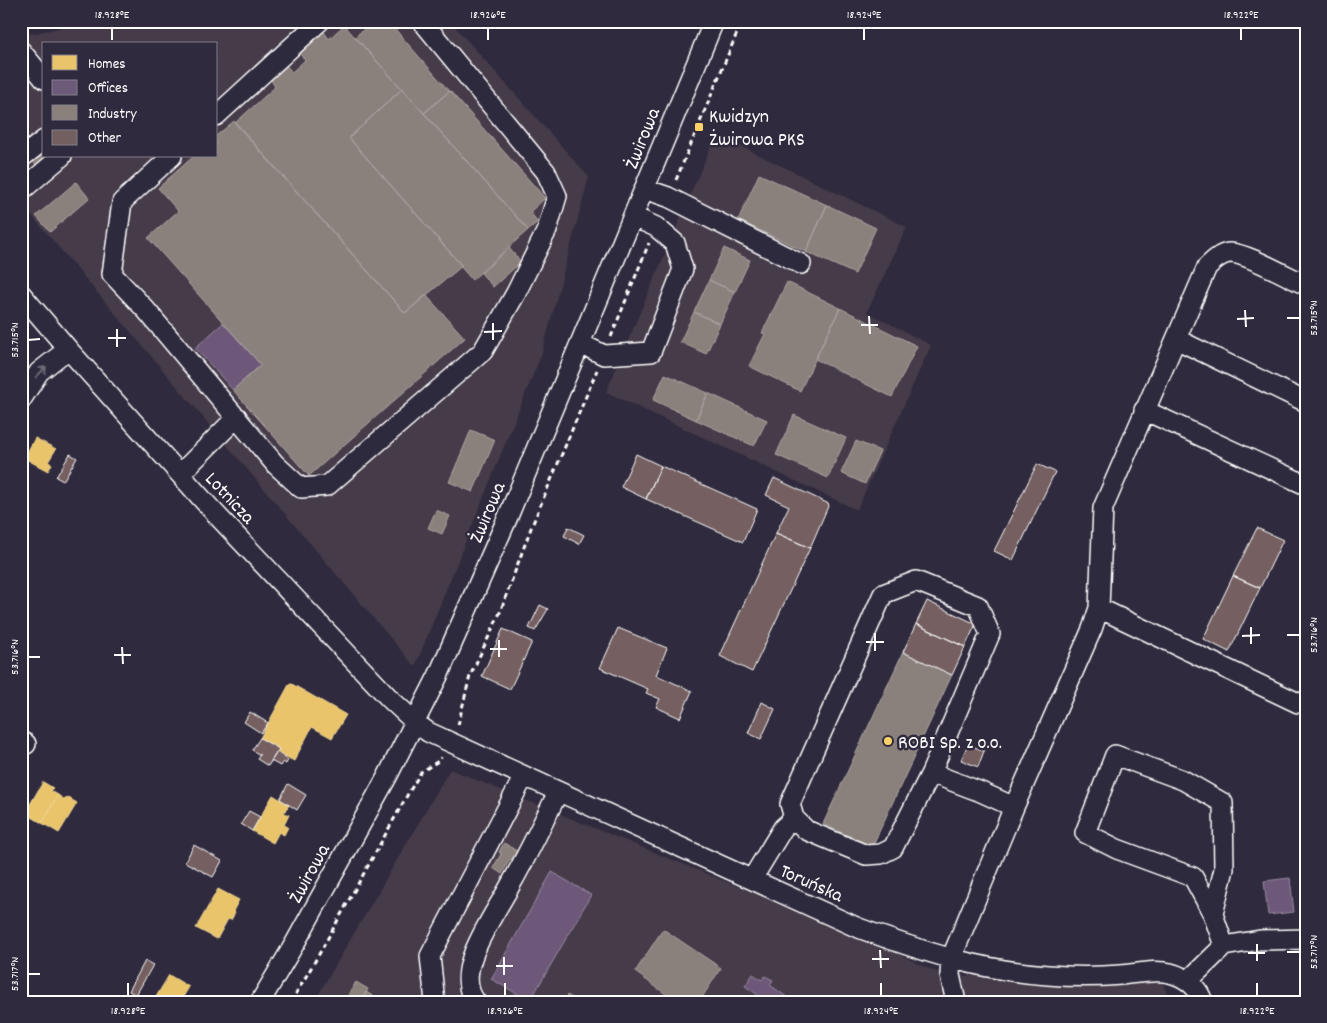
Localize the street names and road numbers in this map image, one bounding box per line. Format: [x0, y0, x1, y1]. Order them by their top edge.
street label: Żwirowa [619, 104, 669, 174]
street label: Lotnicza [197, 467, 261, 532]
street label: Żwirowa [463, 478, 514, 548]
street label: Żwirowa [283, 839, 339, 909]
street label: Toruńska [775, 858, 847, 911]

